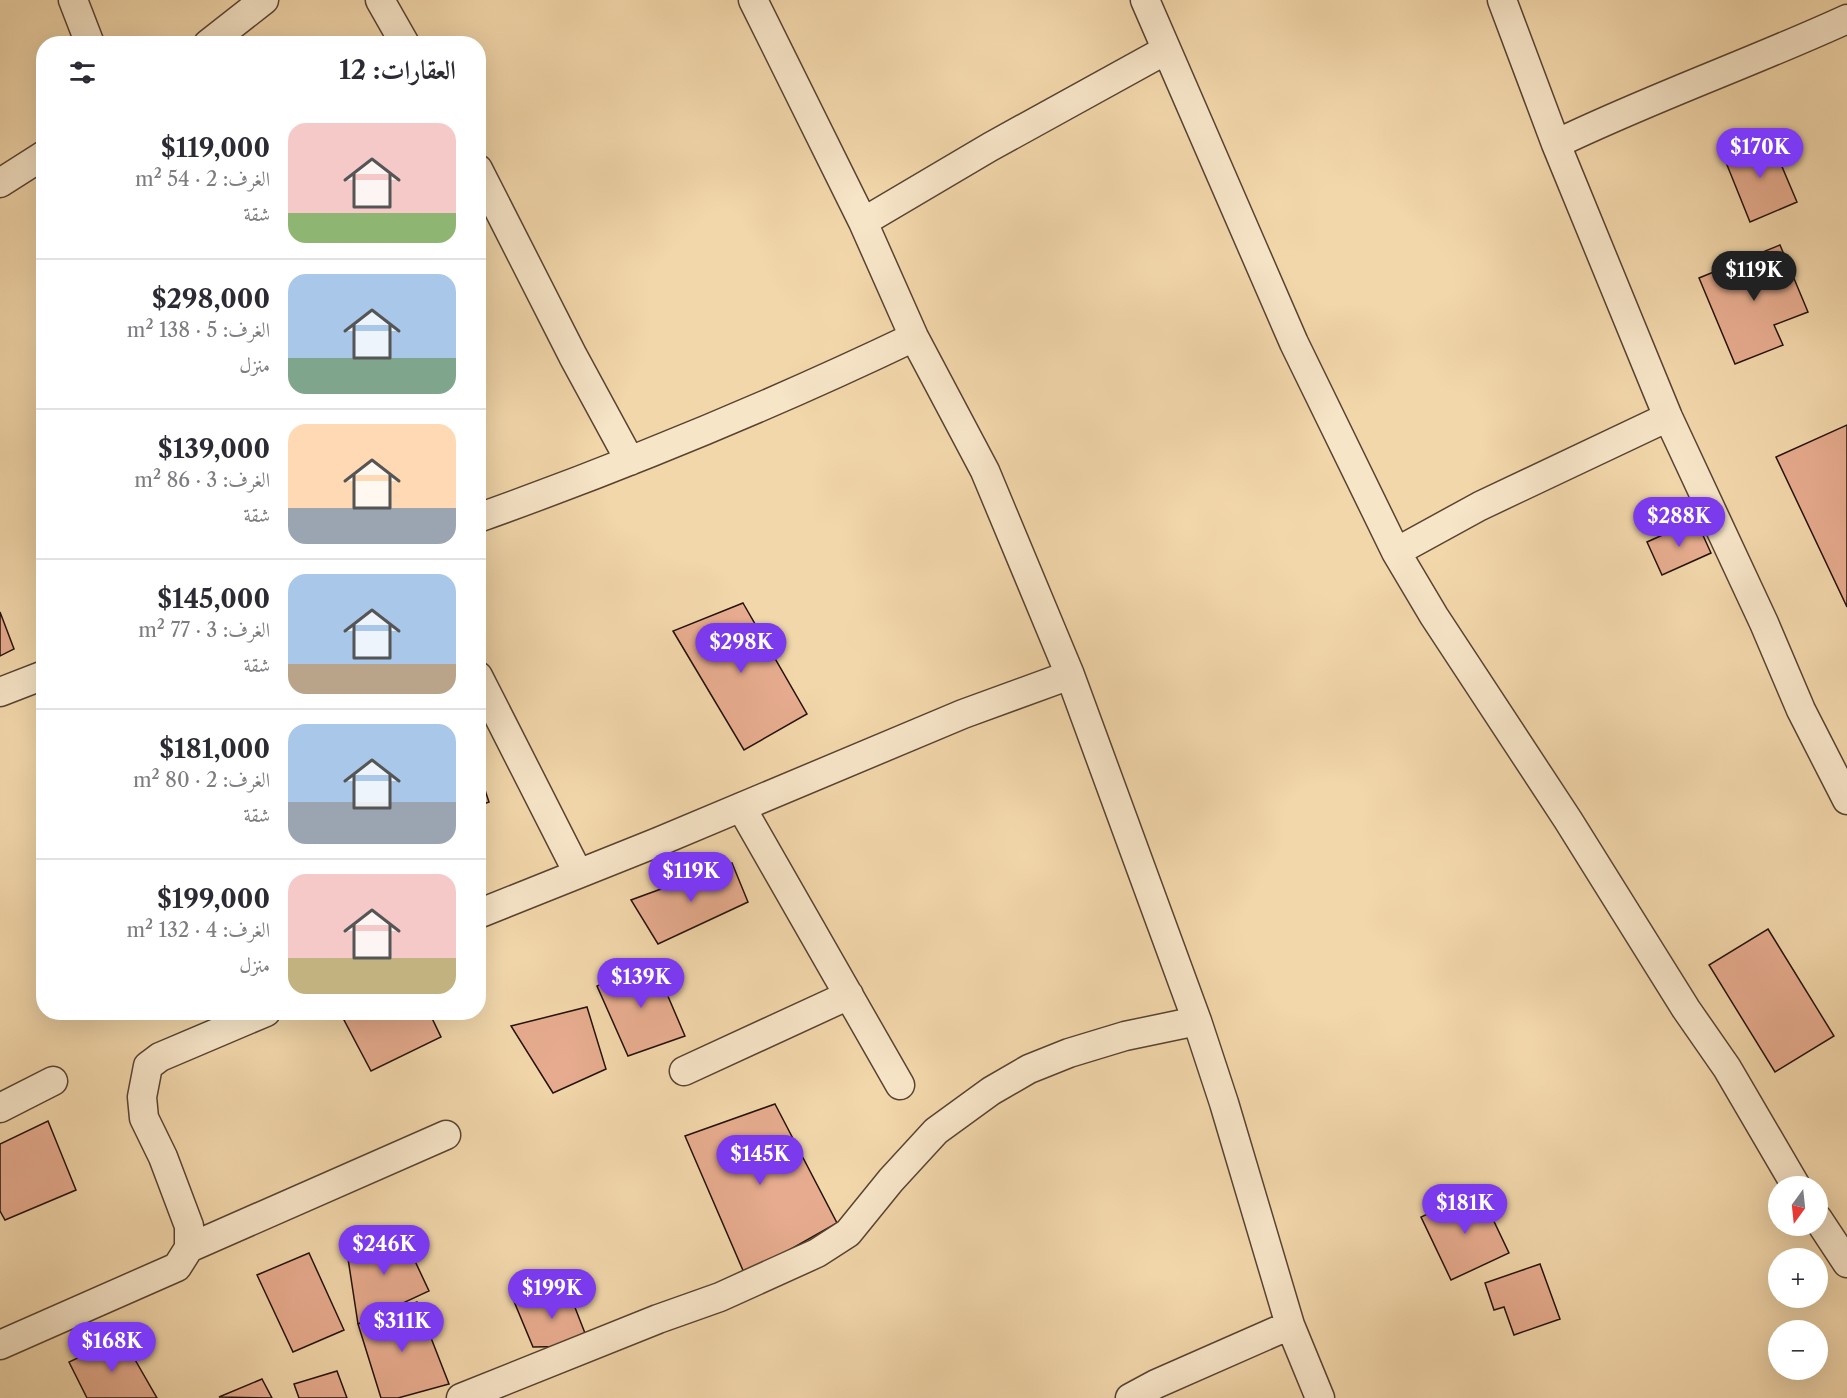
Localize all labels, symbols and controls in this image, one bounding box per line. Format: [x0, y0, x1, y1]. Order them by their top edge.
text: العقارات: 12 [339, 54, 456, 86]
icon: filters [66, 56, 99, 89]
pin: $170K [1718, 128, 1802, 179]
text: $119,000 [161, 132, 270, 164]
text: $170K [1730, 135, 1790, 159]
icon: home [336, 147, 408, 219]
text: الغرف: 2 · 54 m² [135, 167, 270, 191]
text: شقة [244, 202, 270, 226]
pin: $119K [1712, 251, 1796, 302]
text: $119K [1725, 258, 1783, 282]
text: $298,000 [152, 283, 270, 315]
icon: home [336, 298, 408, 370]
text: الغرف: 5 · 138 m² [127, 318, 270, 342]
text: منزل [239, 353, 270, 377]
text: $139,000 [158, 433, 270, 465]
icon: home [336, 448, 408, 520]
text: الغرف: 3 · 86 m² [134, 468, 270, 492]
pin: $288K [1637, 497, 1721, 548]
text: شقة [244, 503, 270, 527]
text: $288K [1647, 504, 1711, 528]
text: $145,000 [157, 583, 270, 615]
icon: home [336, 598, 408, 670]
text: الغرف: 3 · 77 m² [138, 618, 270, 642]
pin: $298K [699, 623, 783, 674]
text: $298K [709, 630, 773, 654]
text: شقة [244, 653, 270, 677]
text: $181,000 [160, 733, 270, 765]
icon: home [336, 748, 408, 820]
text: الغرف: 2 · 80 m² [133, 768, 270, 792]
text: شقة [244, 803, 270, 827]
pin: $119K [649, 852, 733, 903]
text: $119K [662, 859, 720, 883]
text: $199,000 [157, 883, 270, 915]
icon: home [336, 898, 408, 970]
text: الغرف: 4 · 132 m² [126, 918, 270, 942]
text: منزل [239, 953, 270, 977]
pin: $139K [599, 958, 683, 1009]
text: $139K [611, 965, 671, 989]
pin: $145K [718, 1135, 802, 1186]
text: $145K [730, 1142, 790, 1166]
north arrow [1768, 1176, 1828, 1236]
map controls [1768, 1176, 1828, 1380]
pin: $181K [1423, 1184, 1507, 1235]
text: $181K [1436, 1191, 1494, 1215]
pin: $246K [342, 1225, 426, 1276]
text: $246K [353, 1232, 415, 1256]
button: + [1768, 1248, 1828, 1308]
pin: $199K [510, 1269, 594, 1320]
text: $199K [522, 1276, 582, 1300]
pin: $311K [360, 1302, 444, 1353]
text: $311K [374, 1309, 430, 1333]
button: − [1768, 1320, 1828, 1380]
pin: $168K [70, 1322, 154, 1373]
text: $168K [82, 1329, 142, 1353]

